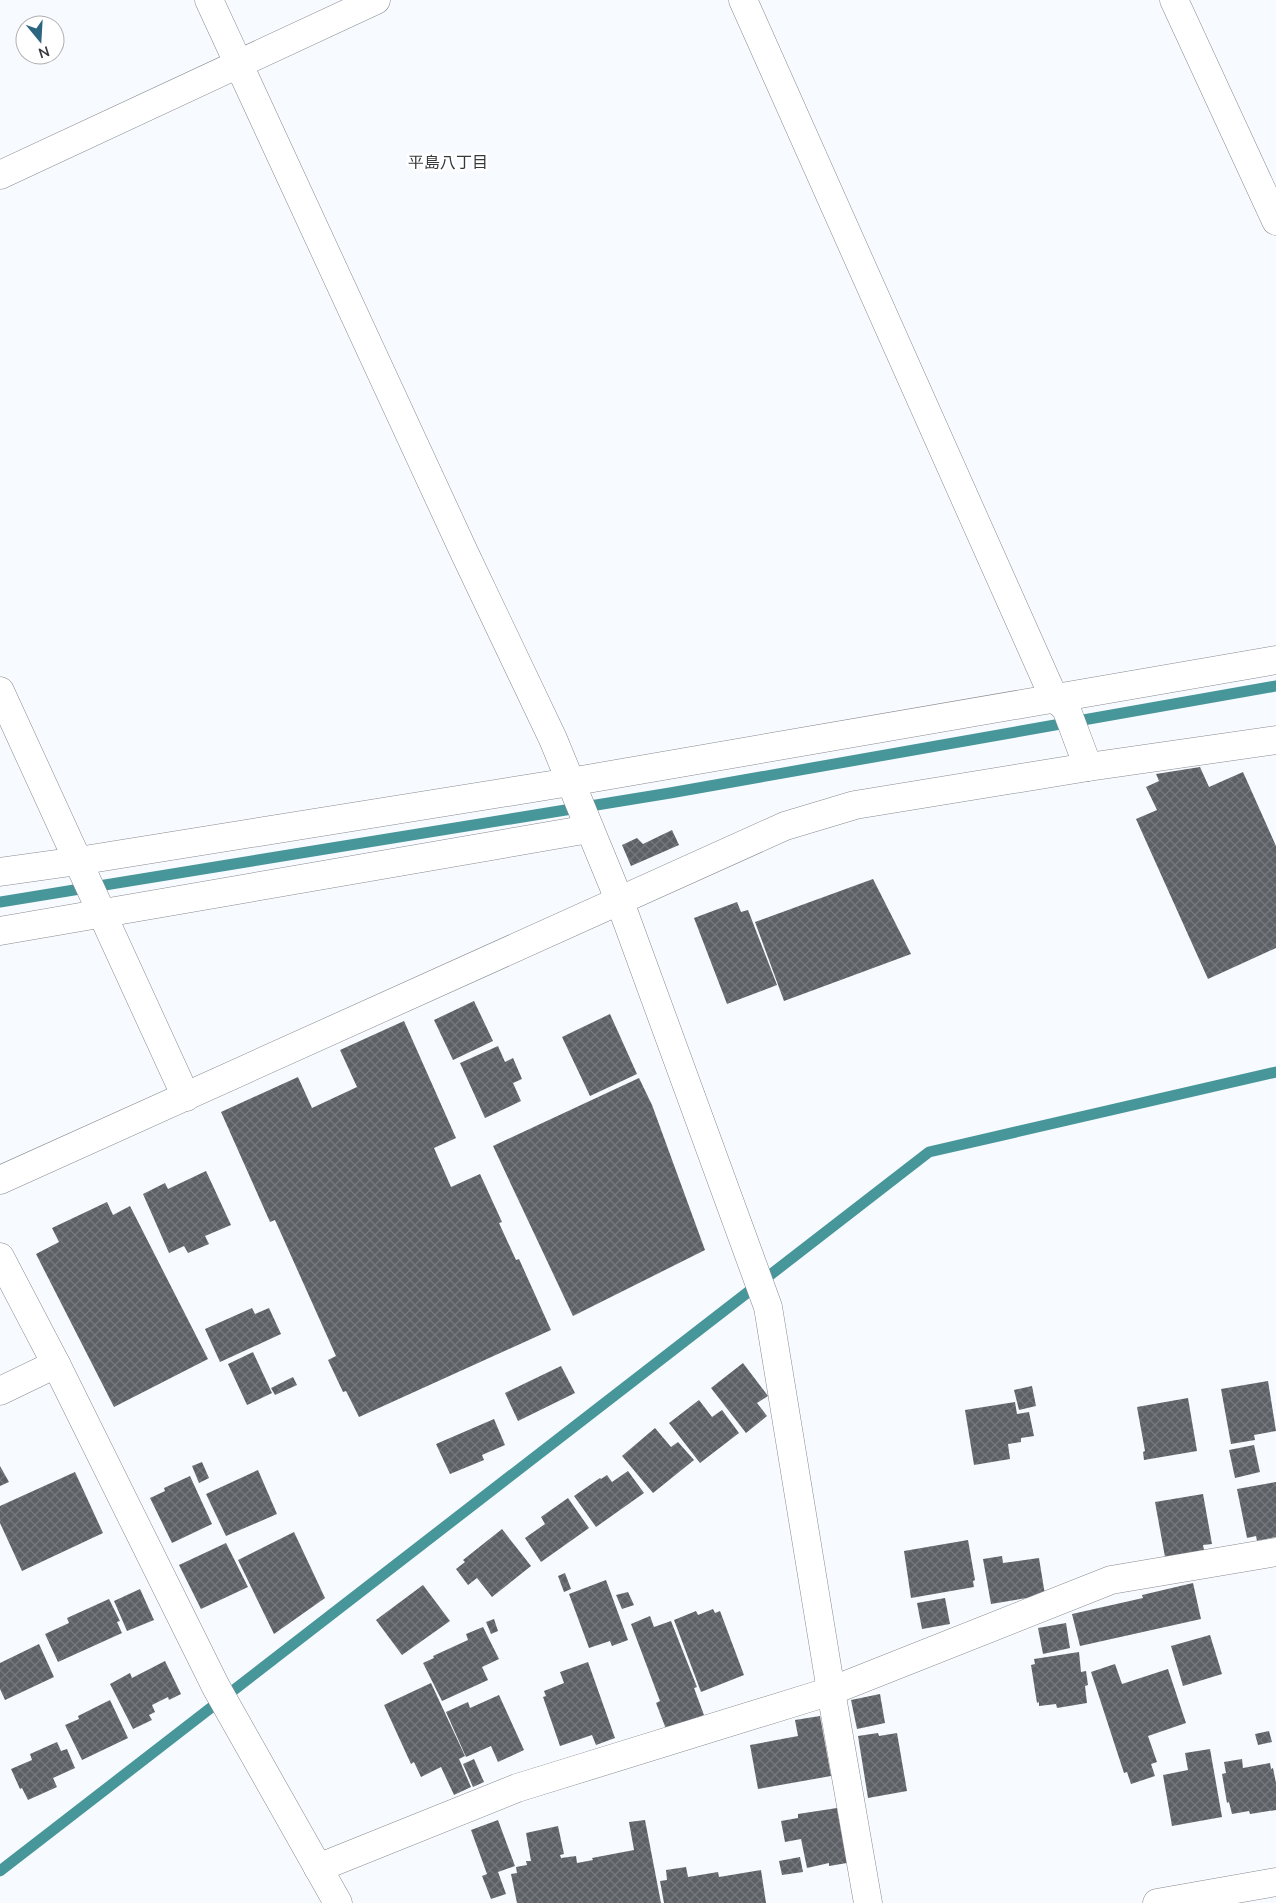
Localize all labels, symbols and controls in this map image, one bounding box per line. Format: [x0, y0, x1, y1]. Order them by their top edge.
north arrow [15, 15, 65, 65]
text: N [36, 42, 52, 63]
district label: 平島八丁目 [408, 152, 488, 172]

